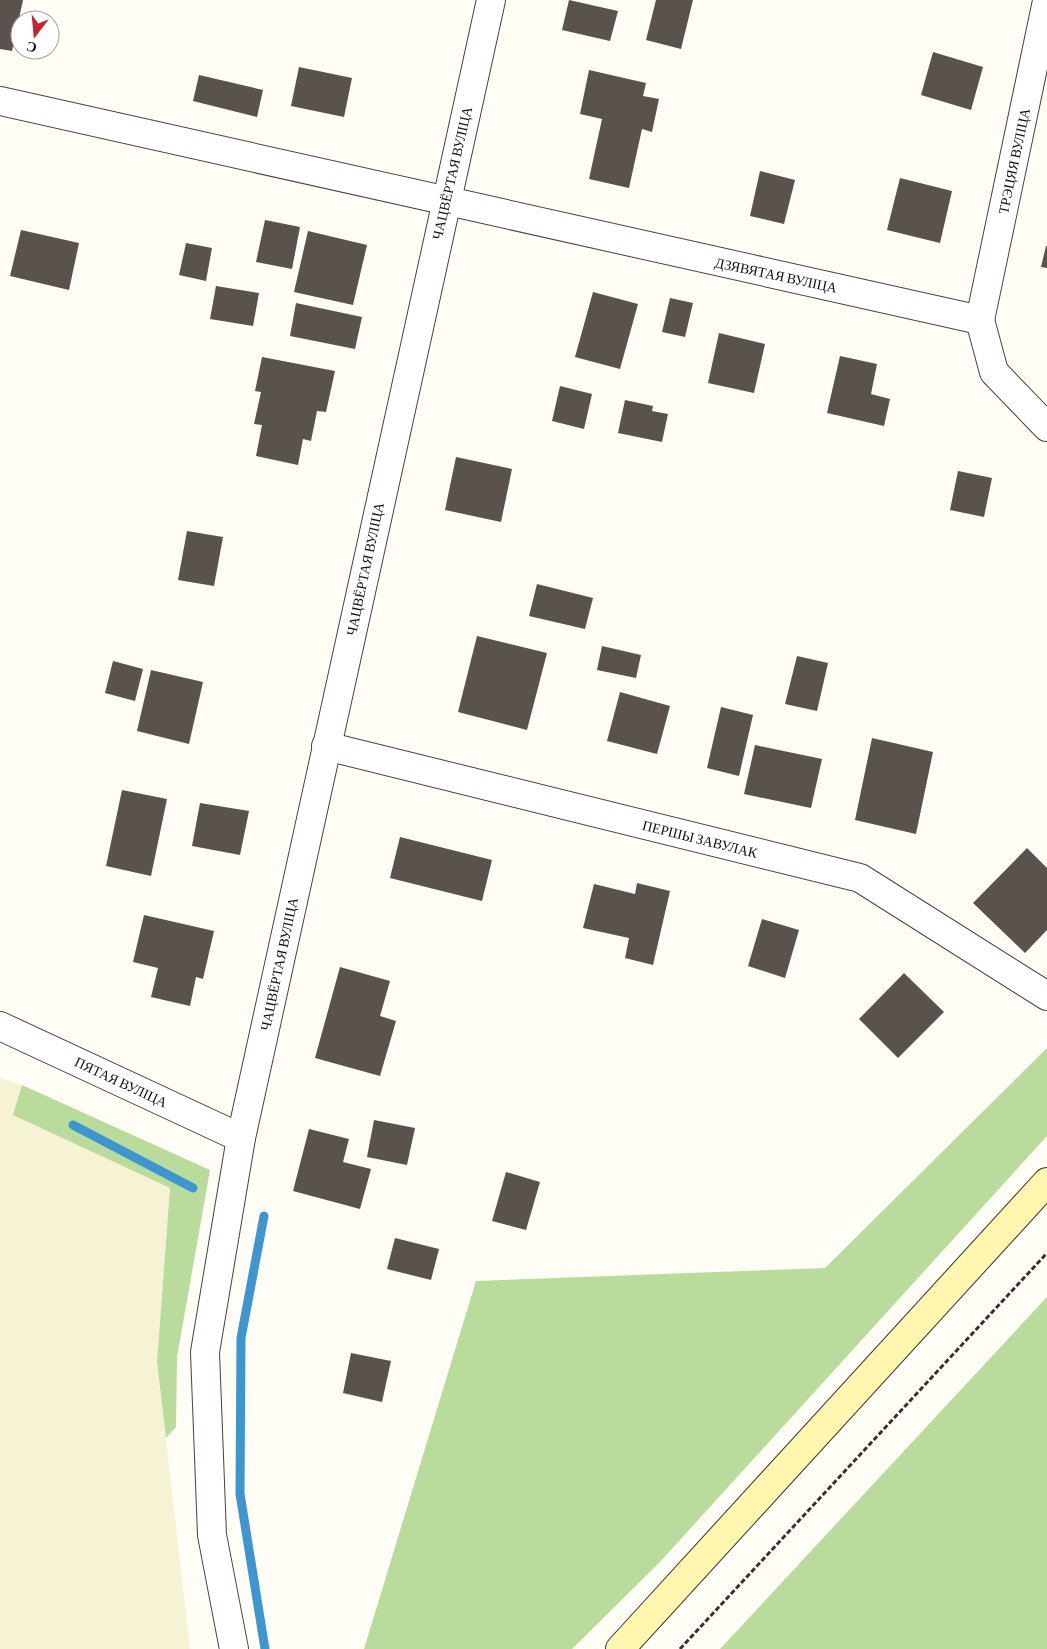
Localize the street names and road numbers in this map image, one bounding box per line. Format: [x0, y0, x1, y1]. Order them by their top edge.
street label: ЧАЦВЁРТАЯ ВУЛІЦА [429, 104, 475, 241]
street label: ТРЭЦЯЯ ВУЛІЦА [995, 106, 1033, 215]
street label: ДЗЯВЯТАЯ ВУЛІЦА [713, 254, 839, 296]
street label: ЧАЦВЁРТАЯ ВУЛІЦА [343, 500, 387, 637]
street label: ПЕРШЫ ЗАВУЛАК [641, 817, 760, 861]
street label: ЧАЦВЁРТАЯ ВУЛІЦА [257, 895, 301, 1032]
street label: ПЯТАЯ ВУЛІЦА [72, 1054, 171, 1111]

